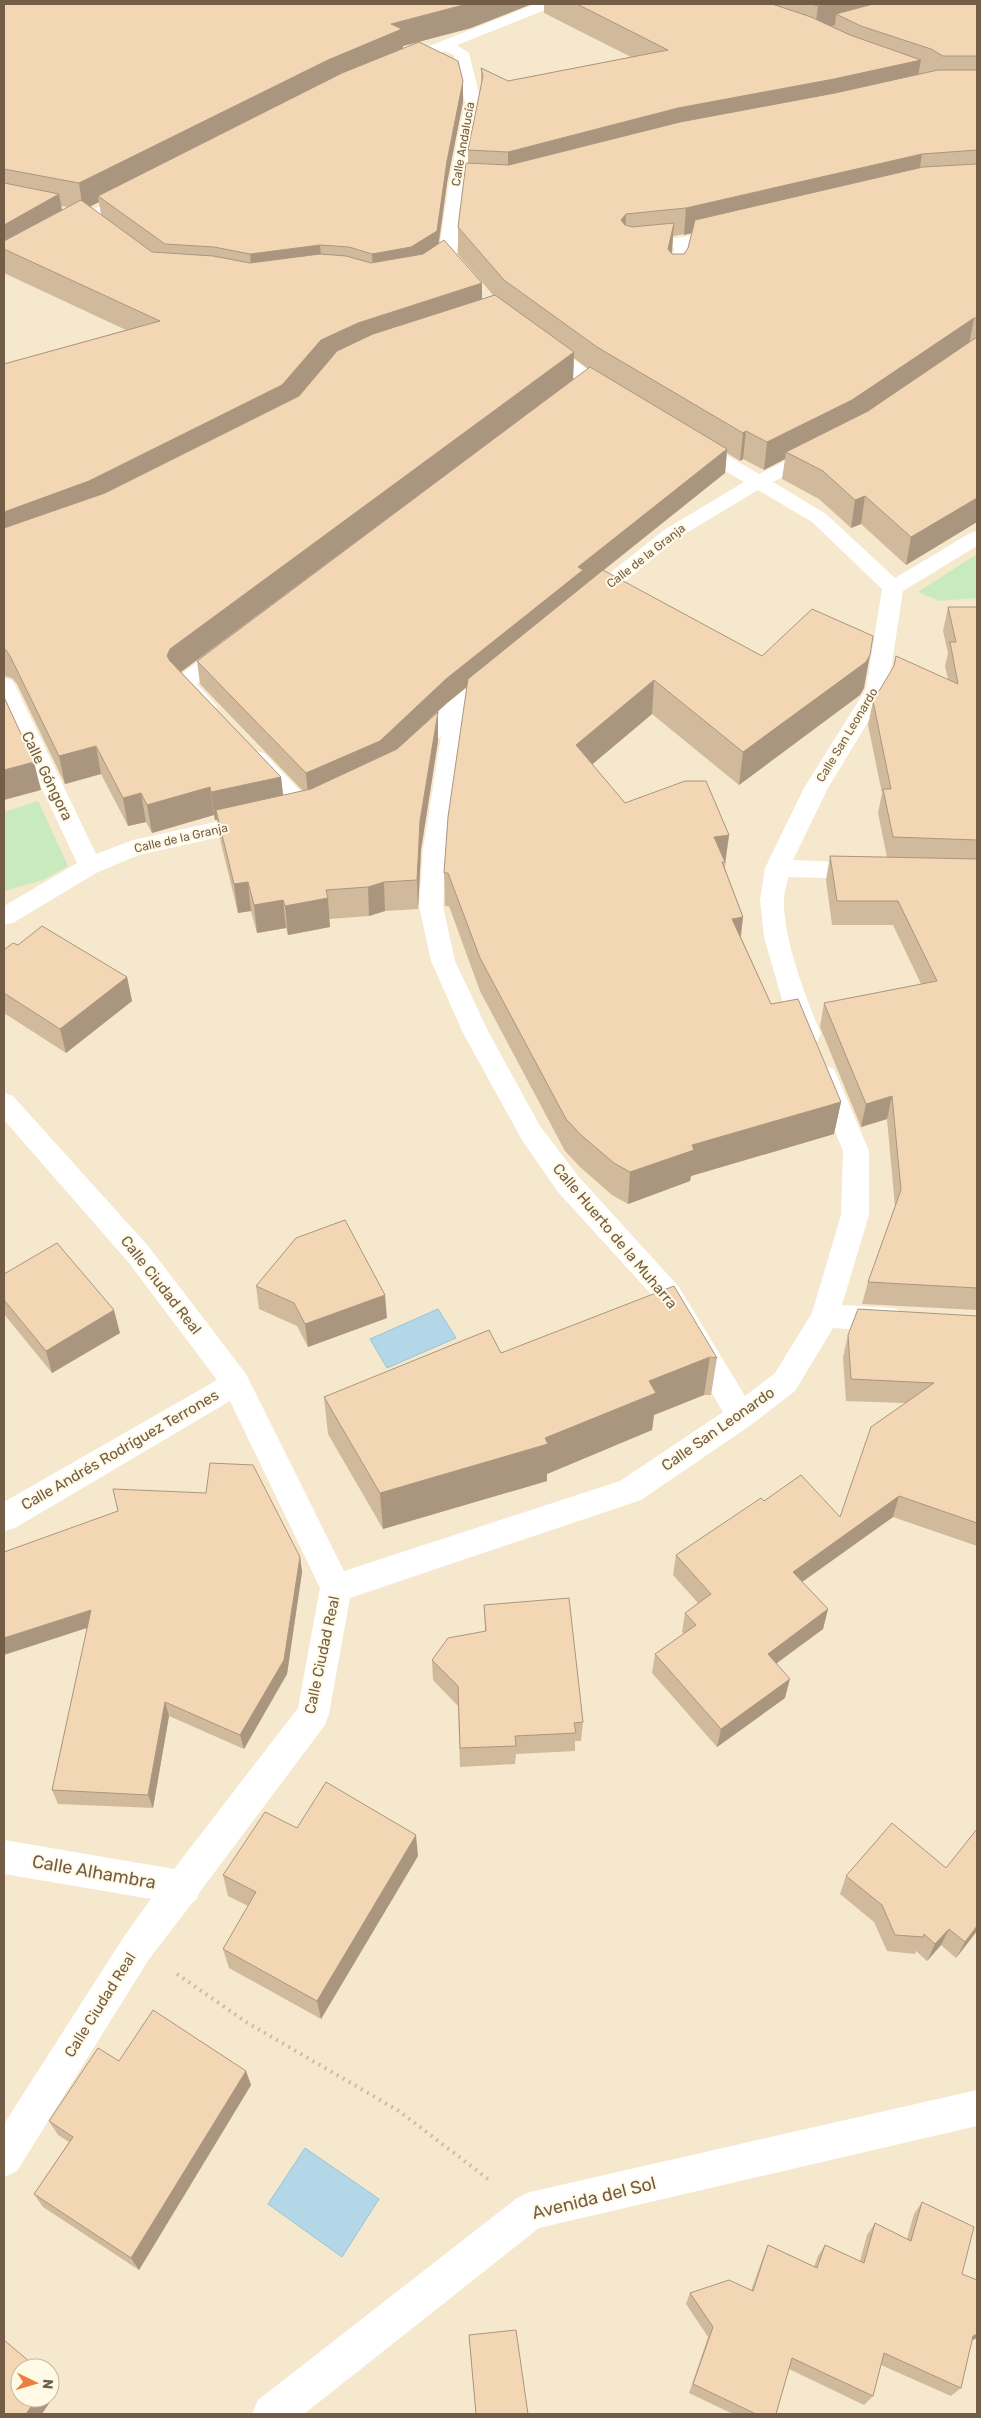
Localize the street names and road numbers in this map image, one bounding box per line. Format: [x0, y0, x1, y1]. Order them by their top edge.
street label: Calle Andalucía [449, 101, 477, 187]
street label: Calle de la Granja [604, 521, 688, 591]
street label: Calle San Leonardo [813, 685, 881, 784]
street label: Calle Góngora [18, 728, 76, 824]
street label: Calle de la Granja [133, 820, 229, 856]
street label: Calle Huerto de la Muharra [549, 1160, 681, 1312]
street label: Calle Ciudad Real [117, 1232, 205, 1338]
street label: Calle San Leonardo [658, 1383, 778, 1475]
street label: Calle Andrés Rodríguez Terrones [18, 1386, 222, 1514]
street label: Calle Ciudad Real [301, 1594, 343, 1716]
street label: Calle Alhambra [30, 1850, 158, 1894]
street label: Calle Ciudad Real [61, 1949, 139, 2061]
street label: Avenida del Sol [530, 2172, 658, 2224]

